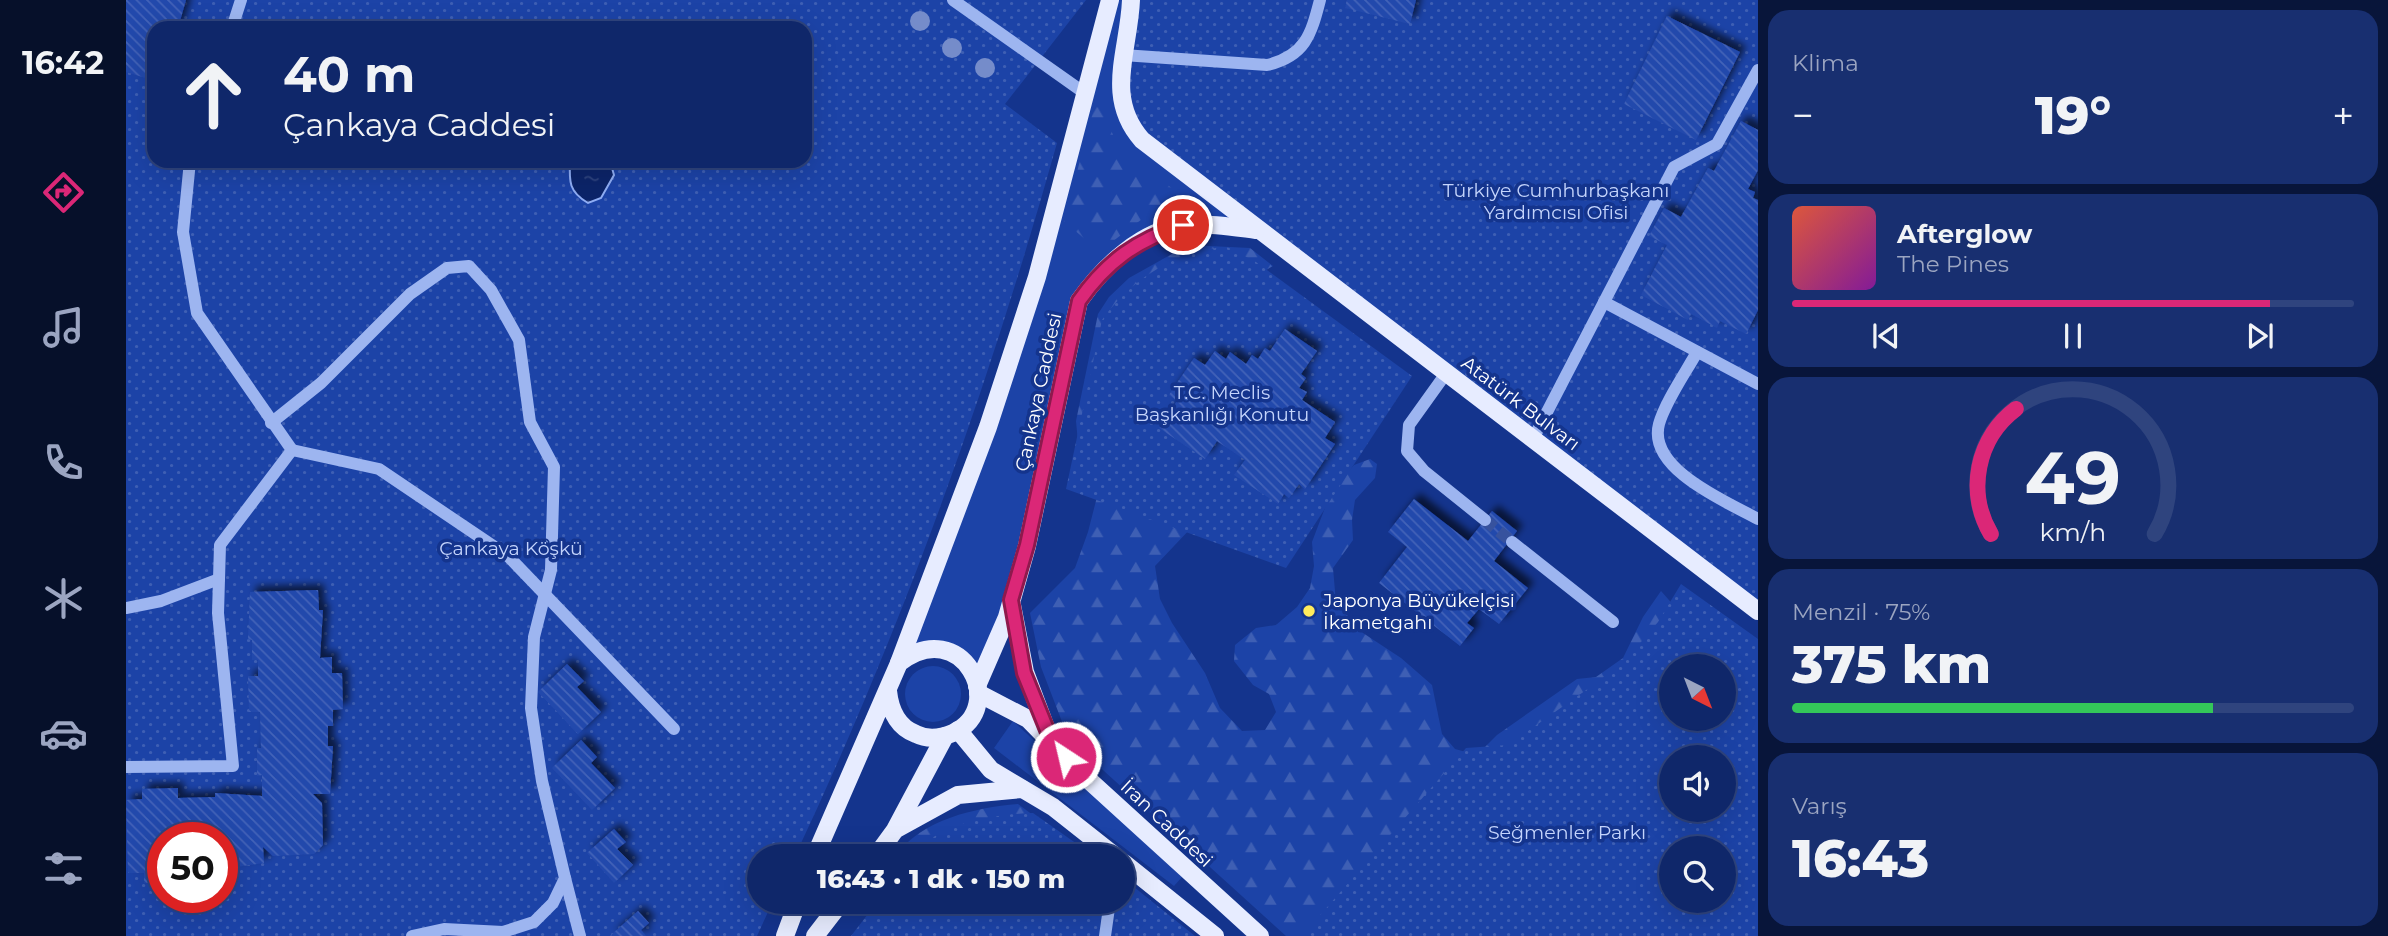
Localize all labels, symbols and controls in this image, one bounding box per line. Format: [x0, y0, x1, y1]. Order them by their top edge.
text: 16:42 [22, 43, 104, 82]
text: 40 m [283, 45, 415, 104]
icon: ahead [168, 49, 259, 140]
text: Klima [1792, 49, 1859, 77]
text: 19° [2035, 84, 2111, 147]
text: − [1792, 92, 1814, 139]
text: + [2332, 92, 2354, 139]
text: Çankaya Caddesi [283, 105, 555, 144]
icon: directions [39, 168, 88, 217]
park label: Türkiye Cumhurbaşkanı Yardımcısı Ofisi [1443, 179, 1669, 224]
pin [1153, 195, 1213, 255]
icon: arrive [1164, 206, 1202, 244]
text: Afterglow [1897, 218, 2032, 250]
text: The Pines [1897, 250, 2009, 278]
icon: music [39, 303, 88, 352]
street label: Çankaya Caddesi [1010, 311, 1067, 474]
icon: previous [1867, 317, 1905, 355]
icon: pause [2054, 317, 2092, 355]
icon: next [2241, 317, 2279, 355]
street label: Atatürk Bulvarı [1457, 351, 1584, 455]
park label: T.C. Meclis Başkanlığı Konutu [1135, 381, 1309, 426]
text: 49 [2025, 434, 2121, 522]
icon: phone [39, 438, 88, 487]
text: km/h [2040, 517, 2106, 547]
park label: Çankaya Köşkü [439, 537, 583, 560]
icon: climate [39, 574, 88, 623]
place label: Japonya Büyükelçisi İkametgahı [1322, 589, 1515, 634]
text: Menzil · 75% [1792, 598, 1930, 626]
marker: Japonya Büyükelçisi İkametgahı [1301, 603, 1317, 619]
text: 375 km [1792, 633, 1991, 696]
north arrow [1659, 654, 1736, 732]
map controls [1659, 654, 1736, 913]
icon: car [39, 709, 88, 758]
position arrow [1029, 720, 1103, 794]
button: sound [1659, 745, 1736, 822]
street label: İran Caddesi [1116, 775, 1218, 872]
text: Varış [1792, 792, 1847, 820]
park label: Seğmenler Parkı [1488, 821, 1646, 844]
speed limit sign: 50 [147, 822, 238, 913]
text: 16:43 [1792, 827, 1929, 890]
button: search [1659, 836, 1736, 913]
icon: filters [39, 844, 88, 893]
text: 16:43 · 1 dk · 150 m [817, 863, 1065, 895]

